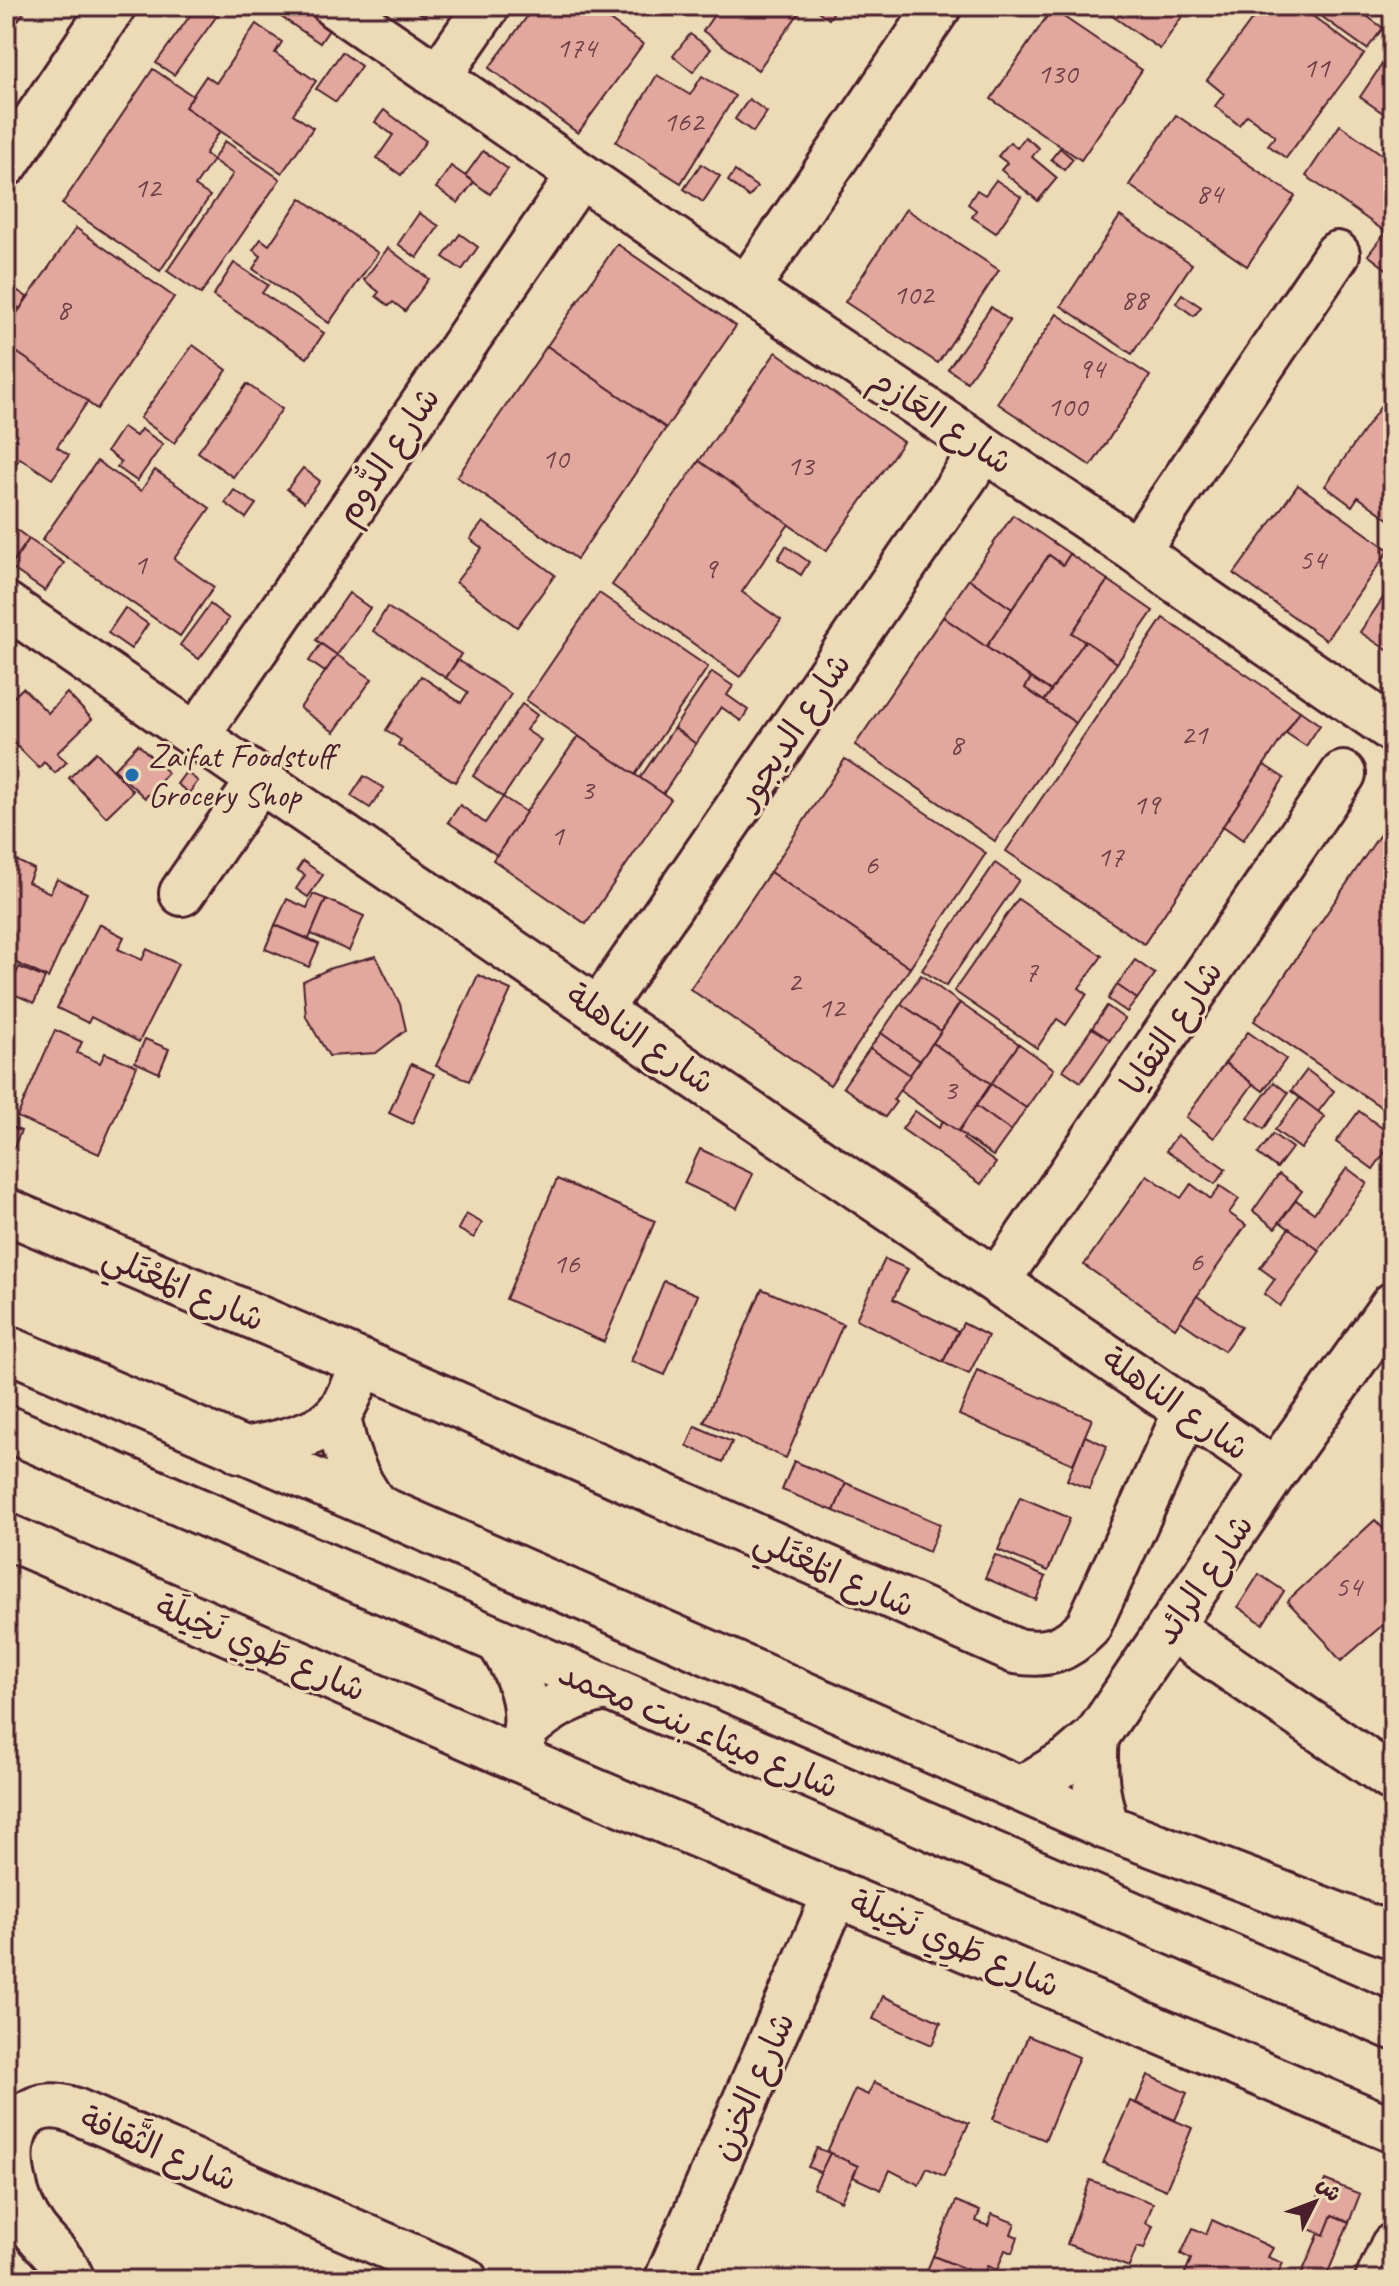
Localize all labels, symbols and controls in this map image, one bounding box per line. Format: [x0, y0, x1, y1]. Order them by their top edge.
house number: 174 [556, 28, 599, 66]
house number: 11 [1303, 48, 1331, 86]
house number: 130 [1037, 54, 1080, 92]
house number: 162 [663, 102, 706, 140]
house number: 12 [134, 168, 163, 206]
house number: 84 [1196, 174, 1225, 212]
house number: 102 [893, 275, 936, 313]
house number: 88 [1121, 280, 1150, 318]
house number: 8 [56, 290, 72, 328]
house number: 94 [1078, 349, 1107, 387]
street label: شارع العَازِم [860, 357, 1021, 487]
street label: شارع الدُّوم [326, 378, 453, 535]
house number: 100 [1047, 387, 1090, 425]
house number: 10 [542, 439, 571, 477]
house number: 13 [787, 446, 816, 484]
house number: 54 [1299, 540, 1328, 578]
house number: 1 [133, 545, 148, 583]
house number: 9 [703, 549, 719, 587]
street label: شارع الديجور [723, 644, 862, 820]
house number: 21 [1181, 715, 1209, 753]
house number: 8 [949, 725, 965, 763]
place label: Zaifat Foodstuff Grocery Shop [148, 734, 341, 816]
marker: Zaifat Foodstuff Grocery Shop [123, 766, 141, 784]
house number: 3 [580, 770, 596, 808]
house number: 19 [1133, 785, 1162, 823]
house number: 1 [550, 816, 565, 854]
house number: 17 [1097, 837, 1125, 875]
house number: 6 [864, 845, 879, 883]
house number: 7 [1024, 952, 1039, 990]
street label: شارع التقايا [1111, 952, 1234, 1104]
house number: 2 [787, 962, 803, 1000]
street label: شارع الناهلة [557, 973, 723, 1105]
house number: 12 [818, 988, 847, 1026]
house number: 3 [943, 1070, 959, 1108]
street label: شارع المُعْتَلي [93, 1234, 271, 1348]
house number: 6 [1189, 1242, 1204, 1280]
house number: 16 [553, 1244, 581, 1282]
street label: شارع الناهلة [1093, 1337, 1258, 1471]
street label: شارع الرائد [1144, 1506, 1265, 1654]
street label: شارع المُعْتَلي [745, 1518, 922, 1634]
house number: 54 [1335, 1567, 1364, 1605]
street label: شارع طَوِي نَخِيلَة [148, 1584, 372, 1715]
street label: شارع ميثاء بنت محمد [551, 1651, 845, 1810]
street label: شارع طَوِي نَخِيلَة [842, 1880, 1066, 2011]
street label: شارع الخزن [701, 2005, 806, 2168]
street label: شارع الثَّقافة [73, 2093, 245, 2203]
north arrow [1275, 2162, 1355, 2242]
text: ش [1311, 2171, 1348, 2208]

